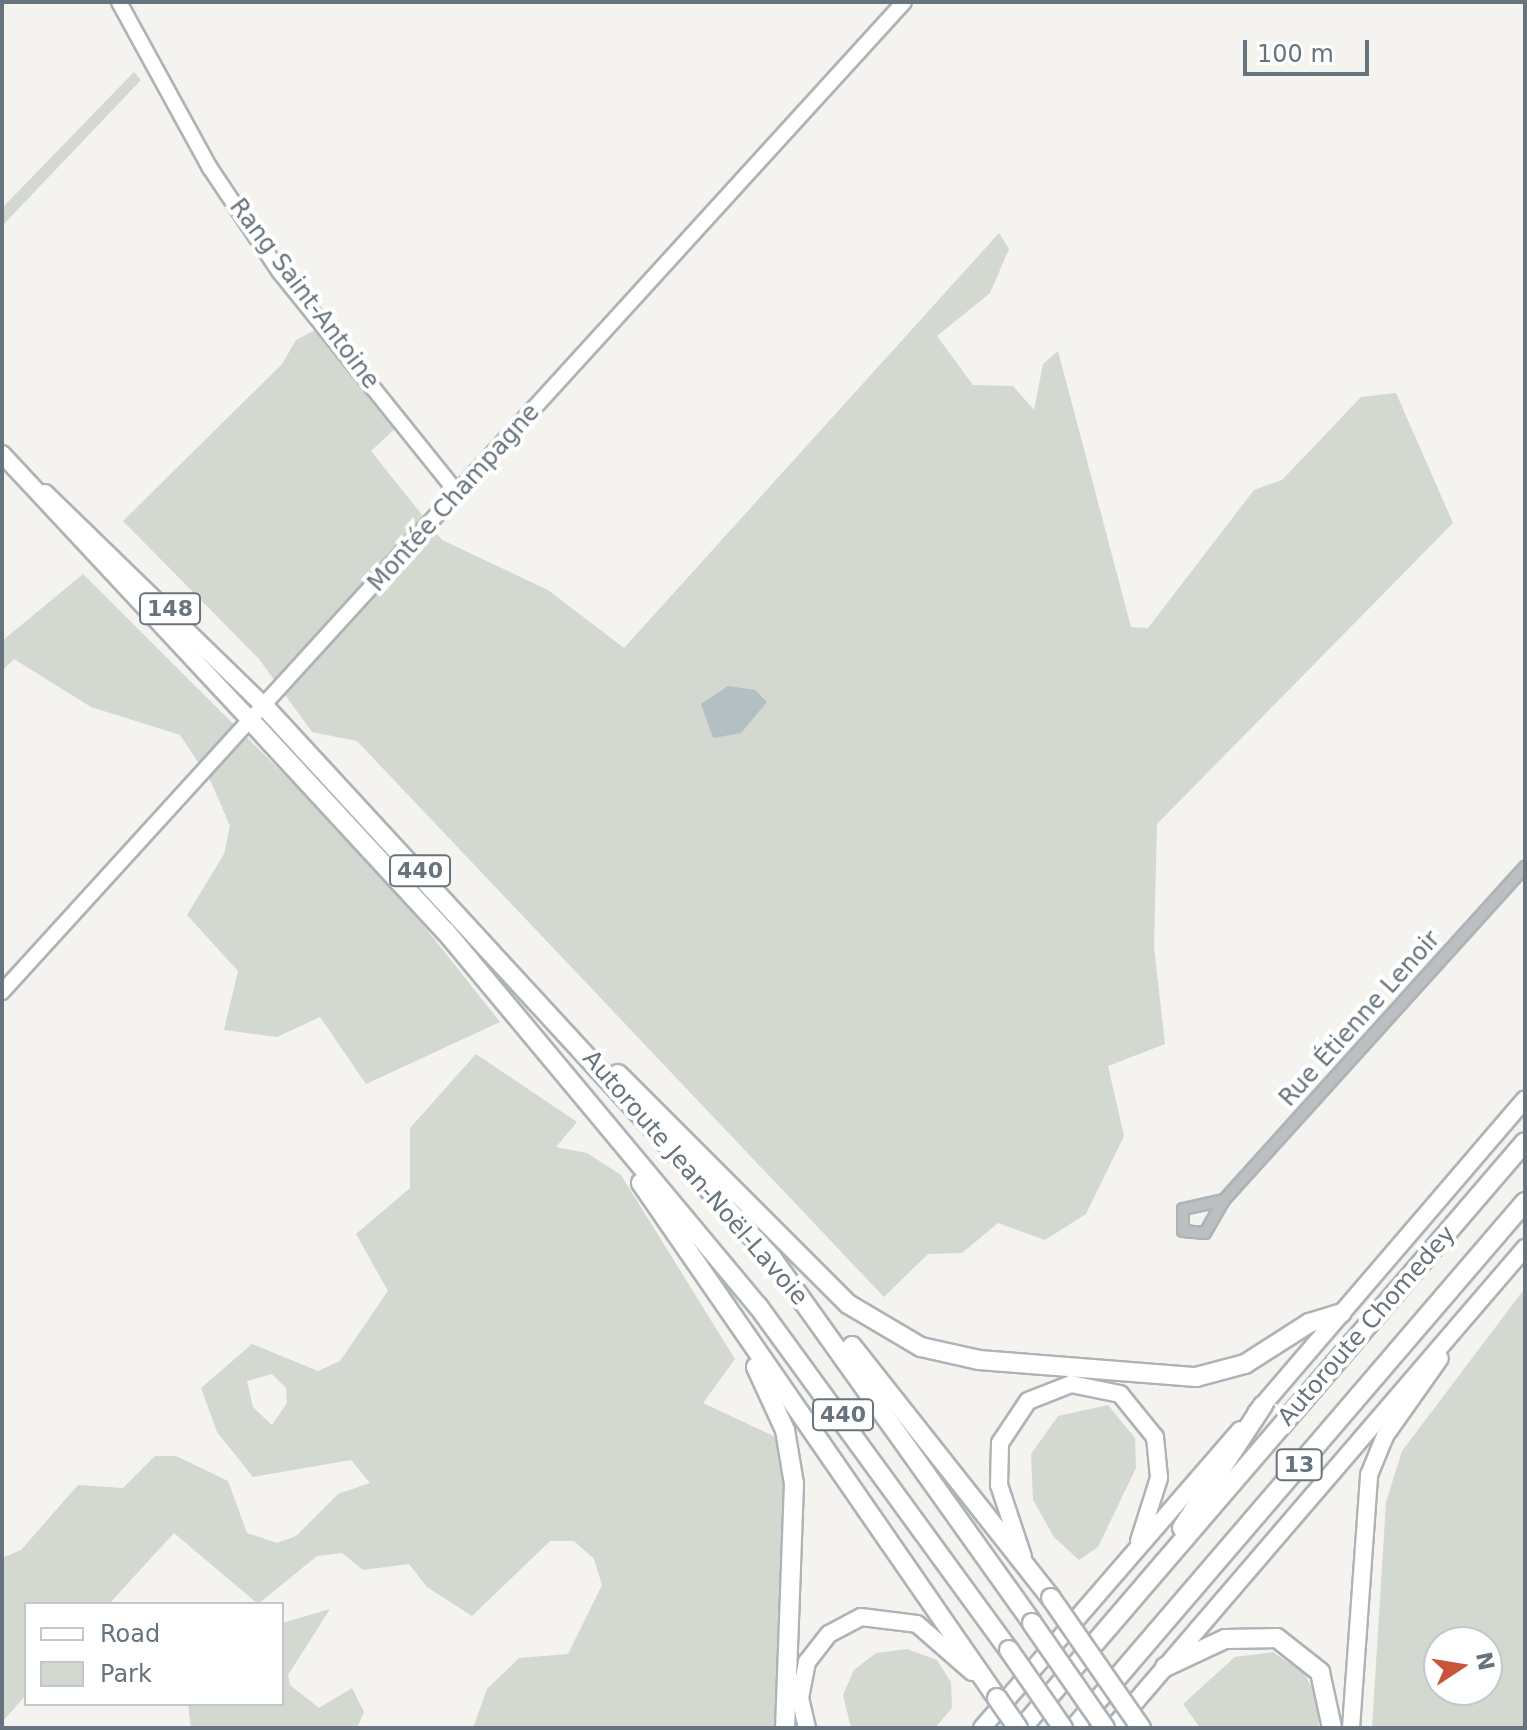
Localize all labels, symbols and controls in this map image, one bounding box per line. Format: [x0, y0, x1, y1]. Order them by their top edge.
scale bar [1247, 24, 1373, 74]
text: 100 m [1257, 40, 1334, 68]
street label: Rang Saint-Antoine [223, 193, 385, 395]
street label: Montée Champagne [362, 398, 546, 598]
road number: 148 [138, 591, 202, 627]
road number: 440 [388, 853, 452, 889]
street label: Rue Étienne Lenoir [1274, 925, 1446, 1113]
street label: Autoroute Jean-Noël-Lavoie [576, 1045, 814, 1311]
street label: Autoroute Chomedey [1272, 1220, 1462, 1432]
road number: 440 [811, 1397, 875, 1433]
road number: 13 [1275, 1447, 1323, 1483]
legend [24, 1602, 284, 1706]
text: Road [100, 1620, 160, 1648]
north arrow [1423, 1626, 1503, 1706]
text: N [1471, 1650, 1499, 1673]
text: Park [100, 1660, 152, 1688]

